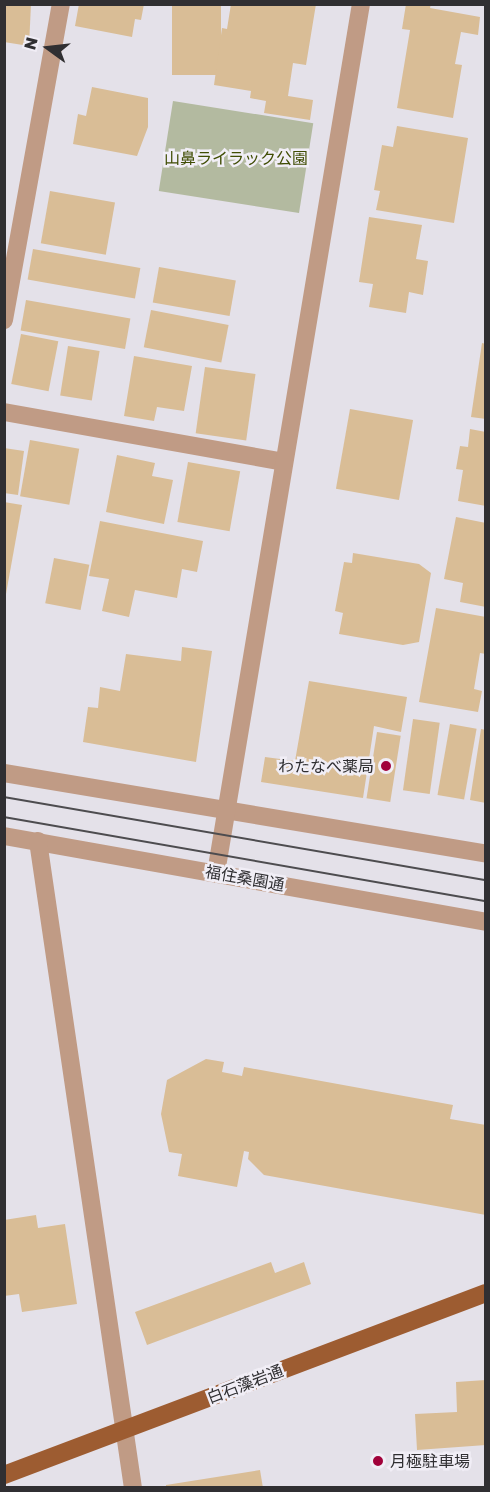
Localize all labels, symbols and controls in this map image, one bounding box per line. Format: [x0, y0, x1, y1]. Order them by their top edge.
north arrow [18, 18, 78, 78]
text: N [19, 35, 42, 52]
park label: 山鼻ライラック公園 [164, 148, 308, 168]
place label: わたなべ薬局 [278, 756, 374, 776]
marker: わたなべ薬局 [379, 759, 393, 773]
street label: 福住桑園通 [204, 862, 286, 894]
street label: 白石藻岩通 [204, 1361, 286, 1407]
place label: 月極駐車場 [390, 1451, 470, 1471]
marker: 月極駐車場 [371, 1454, 385, 1468]

